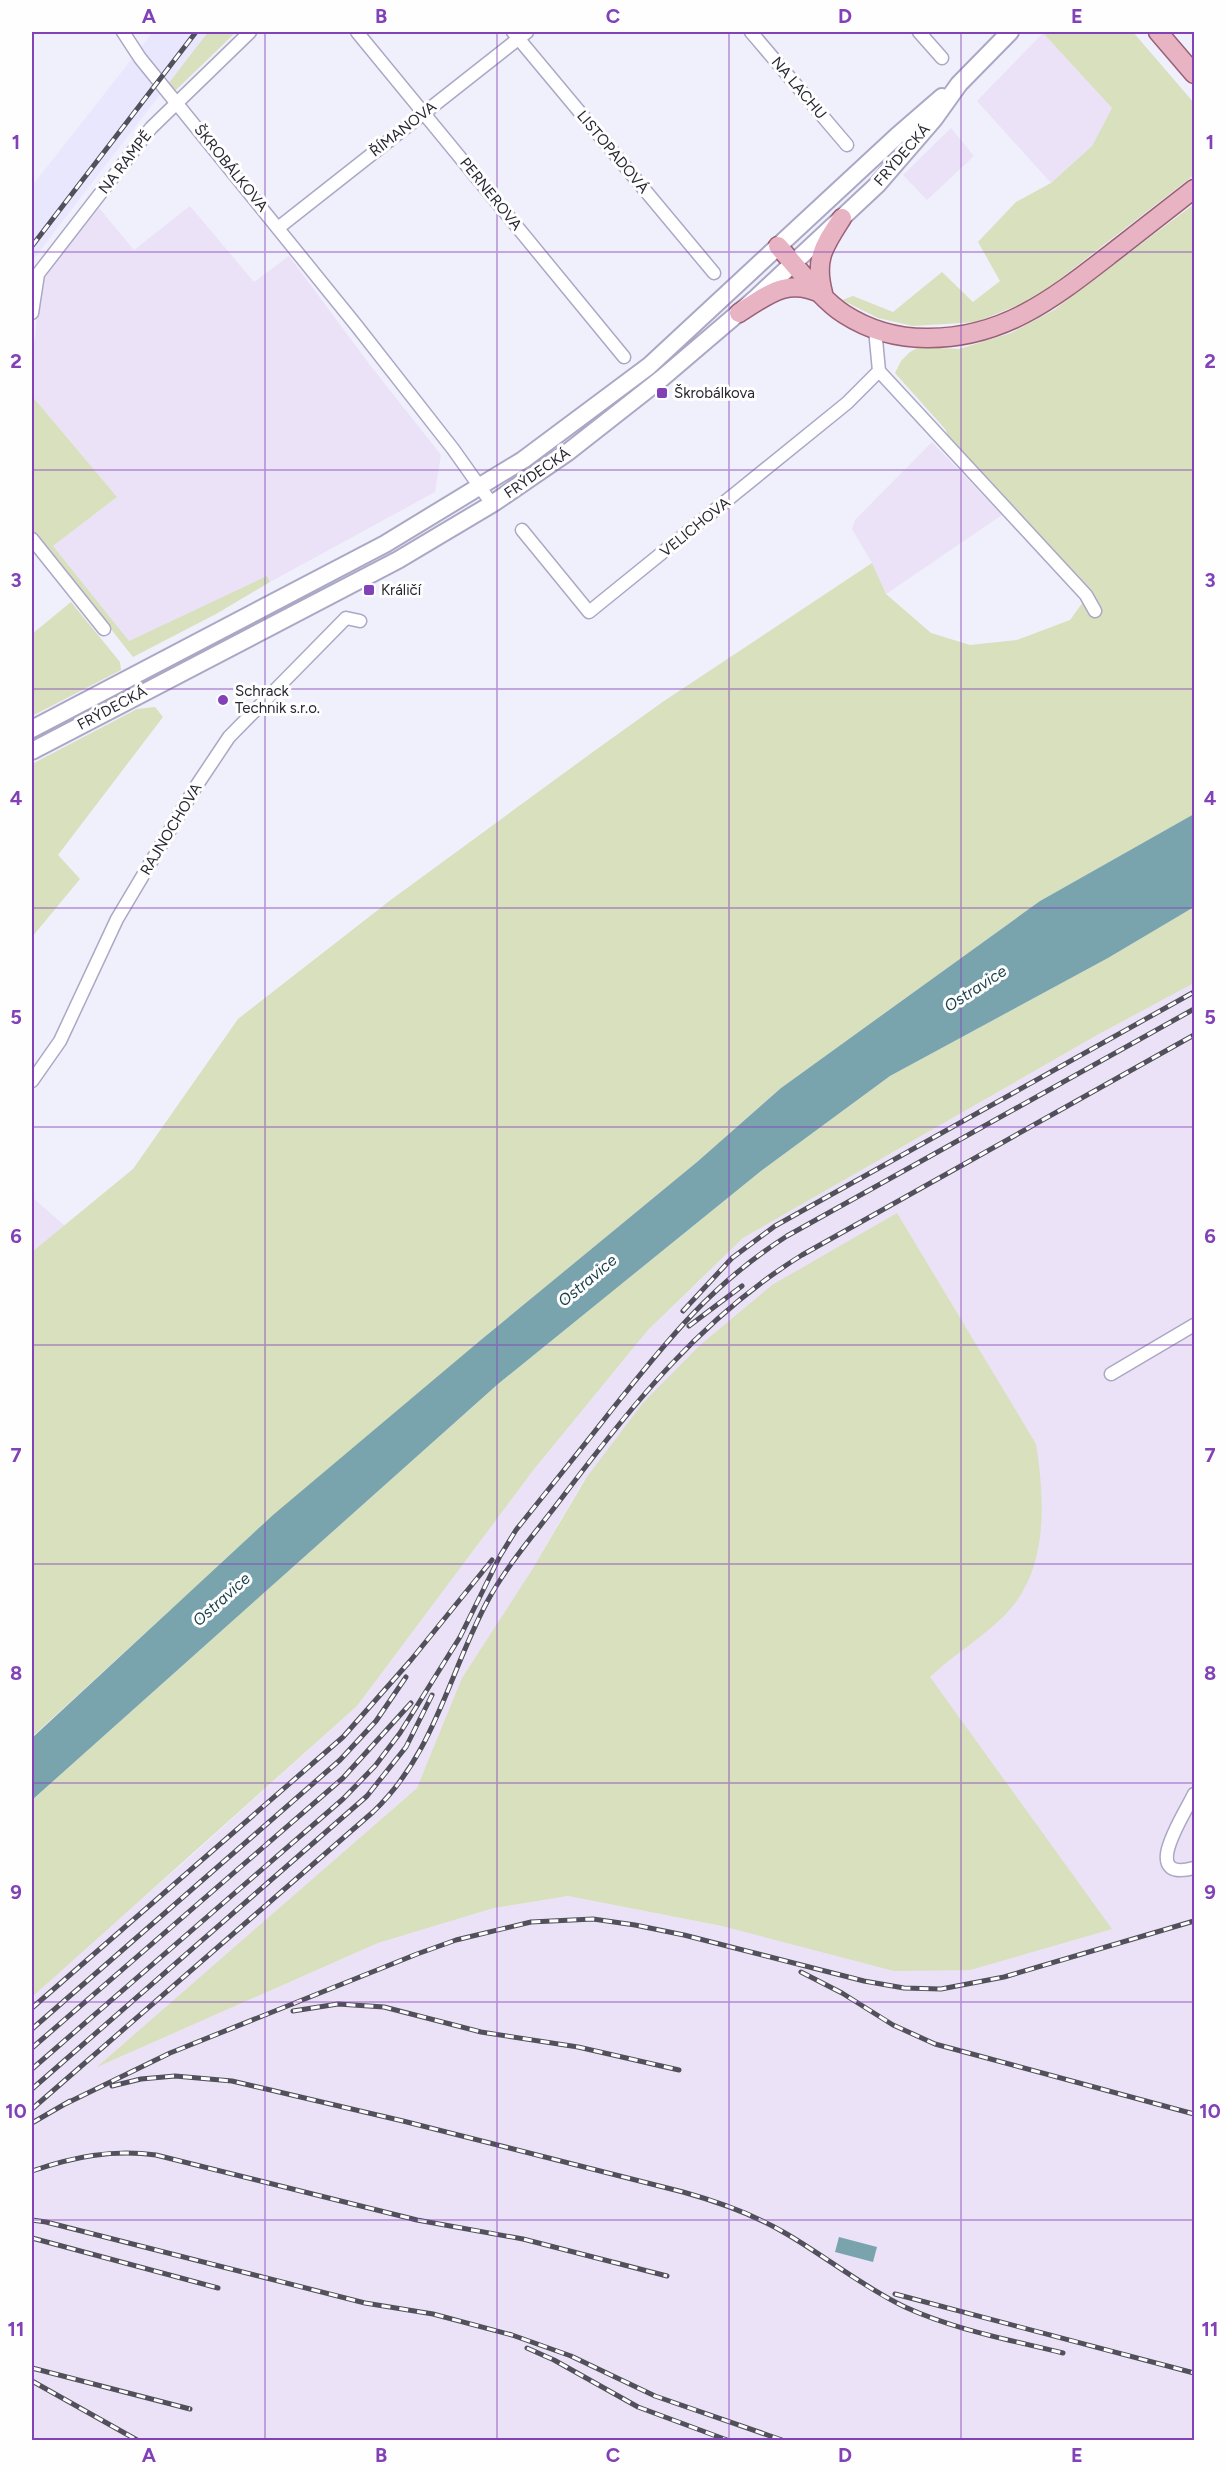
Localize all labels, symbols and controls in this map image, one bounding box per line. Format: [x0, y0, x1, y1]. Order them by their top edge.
text: A [142, 4, 157, 28]
text: B [375, 4, 387, 28]
text: C [606, 4, 620, 28]
text: D [838, 4, 852, 28]
text: E [1071, 4, 1083, 28]
street label: NA LACHU [768, 53, 830, 123]
street label: ŘÍMANOVA [366, 97, 440, 161]
street label: LISTOPADOVÁ [573, 107, 653, 197]
street label: FRÝDECKÁ [870, 120, 934, 190]
street label: ŠKROBÁLKOVA [190, 121, 272, 215]
street label: NA RAMPĚ [95, 127, 155, 197]
text: 1 [12, 130, 20, 154]
text: 1 [1206, 130, 1214, 154]
street label: PERNEROVA [456, 154, 526, 234]
text: 2 [10, 349, 22, 373]
text: 2 [1204, 349, 1216, 373]
place label: Škrobálkova [674, 384, 755, 402]
marker: Škrobálkova [655, 386, 669, 400]
street label: FRÝDECKÁ [501, 444, 573, 502]
street label: VELICHOVA [656, 493, 734, 561]
text: 3 [10, 568, 22, 592]
text: 3 [1204, 568, 1216, 592]
place label: Králičí [381, 581, 423, 599]
marker: Králičí [362, 583, 376, 597]
street label: FRÝDECKÁ [74, 682, 150, 734]
place label: Schrack Technik s.r.o. [235, 682, 320, 717]
marker: Schrack Technik s.r.o. [216, 693, 230, 707]
street label: RAJNOCHOVA [136, 780, 206, 878]
text: 4 [10, 786, 23, 810]
text: 4 [1204, 786, 1217, 810]
water label: Ostravice [941, 961, 1010, 1016]
text: 5 [10, 1005, 22, 1029]
text: 5 [1204, 1005, 1216, 1029]
text: 6 [10, 1224, 22, 1248]
text: 6 [1204, 1224, 1216, 1248]
water label: Ostravice [554, 1250, 621, 1310]
text: 7 [10, 1443, 22, 1467]
text: 7 [1204, 1443, 1216, 1467]
water label: Ostravice [189, 1569, 254, 1630]
text: 8 [10, 1661, 22, 1685]
text: 8 [1204, 1661, 1216, 1685]
text: 9 [10, 1880, 22, 1904]
text: 9 [1204, 1880, 1216, 1904]
text: 10 [5, 2099, 27, 2123]
text: 10 [1199, 2099, 1221, 2123]
text: 11 [8, 2317, 24, 2341]
text: 11 [1202, 2317, 1218, 2341]
text: A [142, 2443, 157, 2467]
text: B [375, 2443, 387, 2467]
text: C [606, 2443, 620, 2467]
text: D [838, 2443, 852, 2467]
text: E [1071, 2443, 1083, 2467]

